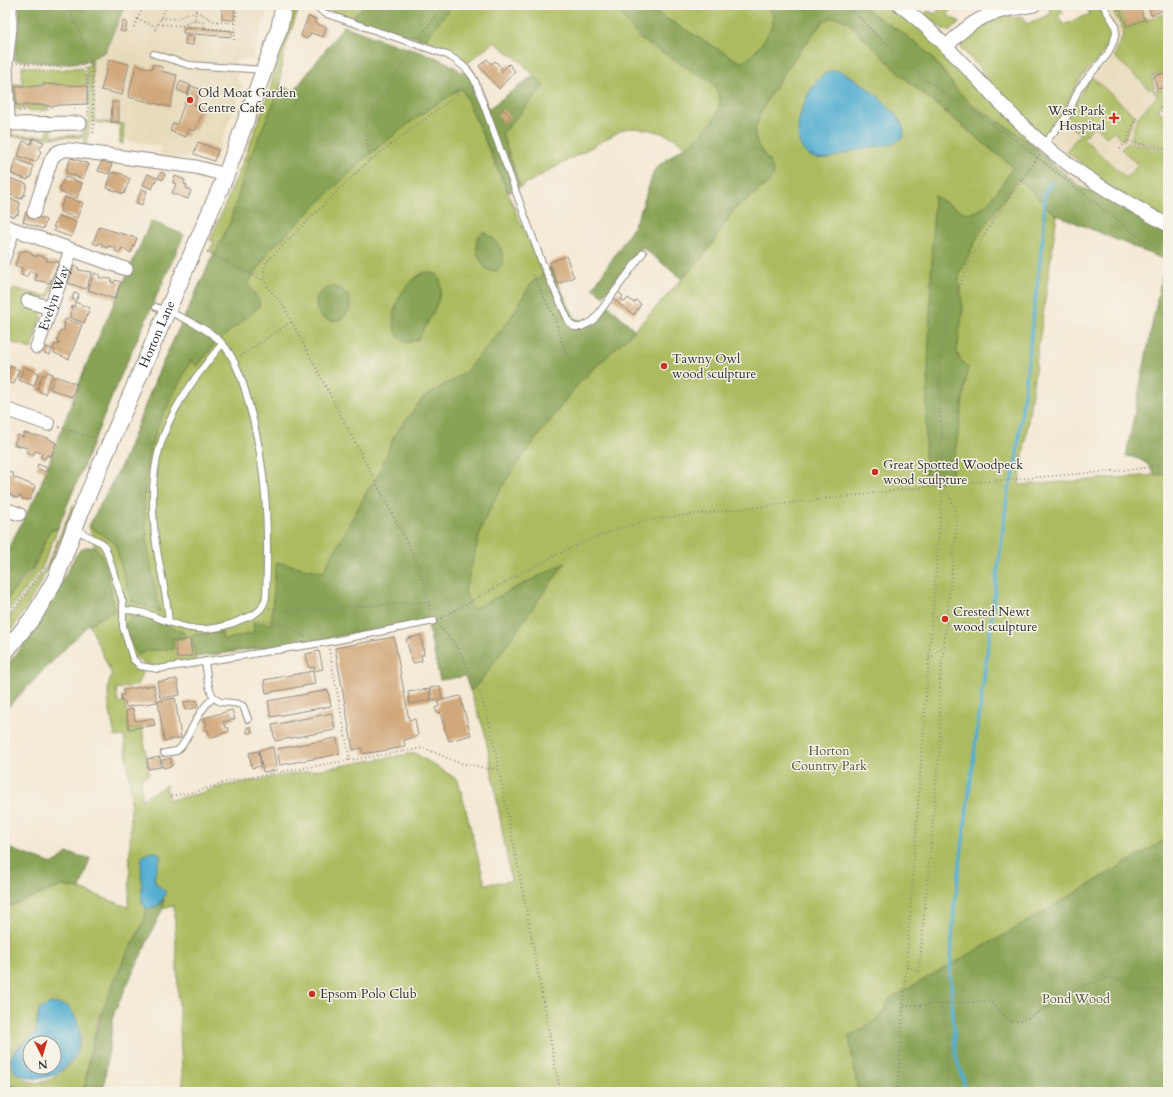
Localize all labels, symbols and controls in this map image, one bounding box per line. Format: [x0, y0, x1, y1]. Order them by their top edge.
place label: Old Moat Garden Centre Cafe [198, 84, 297, 117]
marker: Old Moat Garden Centre Cafe [185, 95, 195, 105]
place label: West Park Hospital [1047, 102, 1106, 135]
marker: West Park Hospital [1108, 112, 1120, 124]
street label: Evelyn Way [34, 263, 74, 333]
street label: Horton Lane [135, 298, 180, 371]
place label: Tawny Owl wood sculpture [672, 350, 757, 383]
marker: Tawny Owl wood sculpture [659, 361, 669, 371]
place label: Great Spotted Woodpeck wood sculpture [883, 456, 1023, 489]
marker: Great Spotted Woodpeck wood sculpture [870, 467, 880, 477]
place label: Crested Newt wood sculpture [953, 603, 1038, 636]
marker: Crested Newt wood sculpture [940, 614, 950, 624]
park label: Horton Country Park [791, 742, 867, 775]
place label: Epsom Polo Club [320, 985, 417, 1003]
marker: Epsom Polo Club [307, 989, 317, 999]
park label: Pond Wood [1042, 990, 1110, 1008]
north arrow [22, 1035, 62, 1075]
text: N [37, 1057, 48, 1072]

